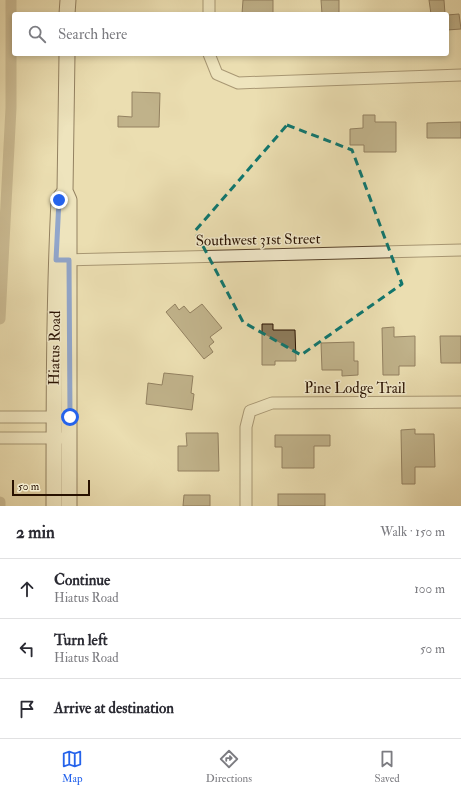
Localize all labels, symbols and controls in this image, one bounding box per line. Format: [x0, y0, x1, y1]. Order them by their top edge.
search box [12, 12, 449, 56]
icon: search [26, 23, 48, 45]
text: Search here [58, 25, 127, 44]
route end [50, 191, 68, 209]
street label: Southwest 31st Street [195, 229, 321, 251]
street label: Hiatus Road [45, 310, 65, 386]
street label: Pine Lodge Trail [304, 379, 406, 398]
route start [61, 408, 79, 426]
scale bar [12, 478, 90, 497]
text: 50 m [18, 480, 39, 493]
text: 2 min [16, 522, 55, 543]
text: Walk · 150 m [380, 524, 445, 540]
text: Continue [54, 571, 110, 590]
icon: ahead [16, 578, 38, 600]
text: 100 m [414, 581, 445, 597]
text: Hiatus Road [54, 590, 119, 606]
text: Turn left [54, 631, 108, 650]
icon: left [16, 638, 38, 660]
text: 50 m [420, 641, 445, 657]
text: Hiatus Road [54, 650, 119, 666]
icon: arrive [16, 698, 38, 720]
text: Arrive at destination [54, 699, 174, 718]
tab: Map [61, 748, 83, 785]
tab: Directions [206, 748, 252, 785]
tab: Saved [375, 748, 400, 785]

